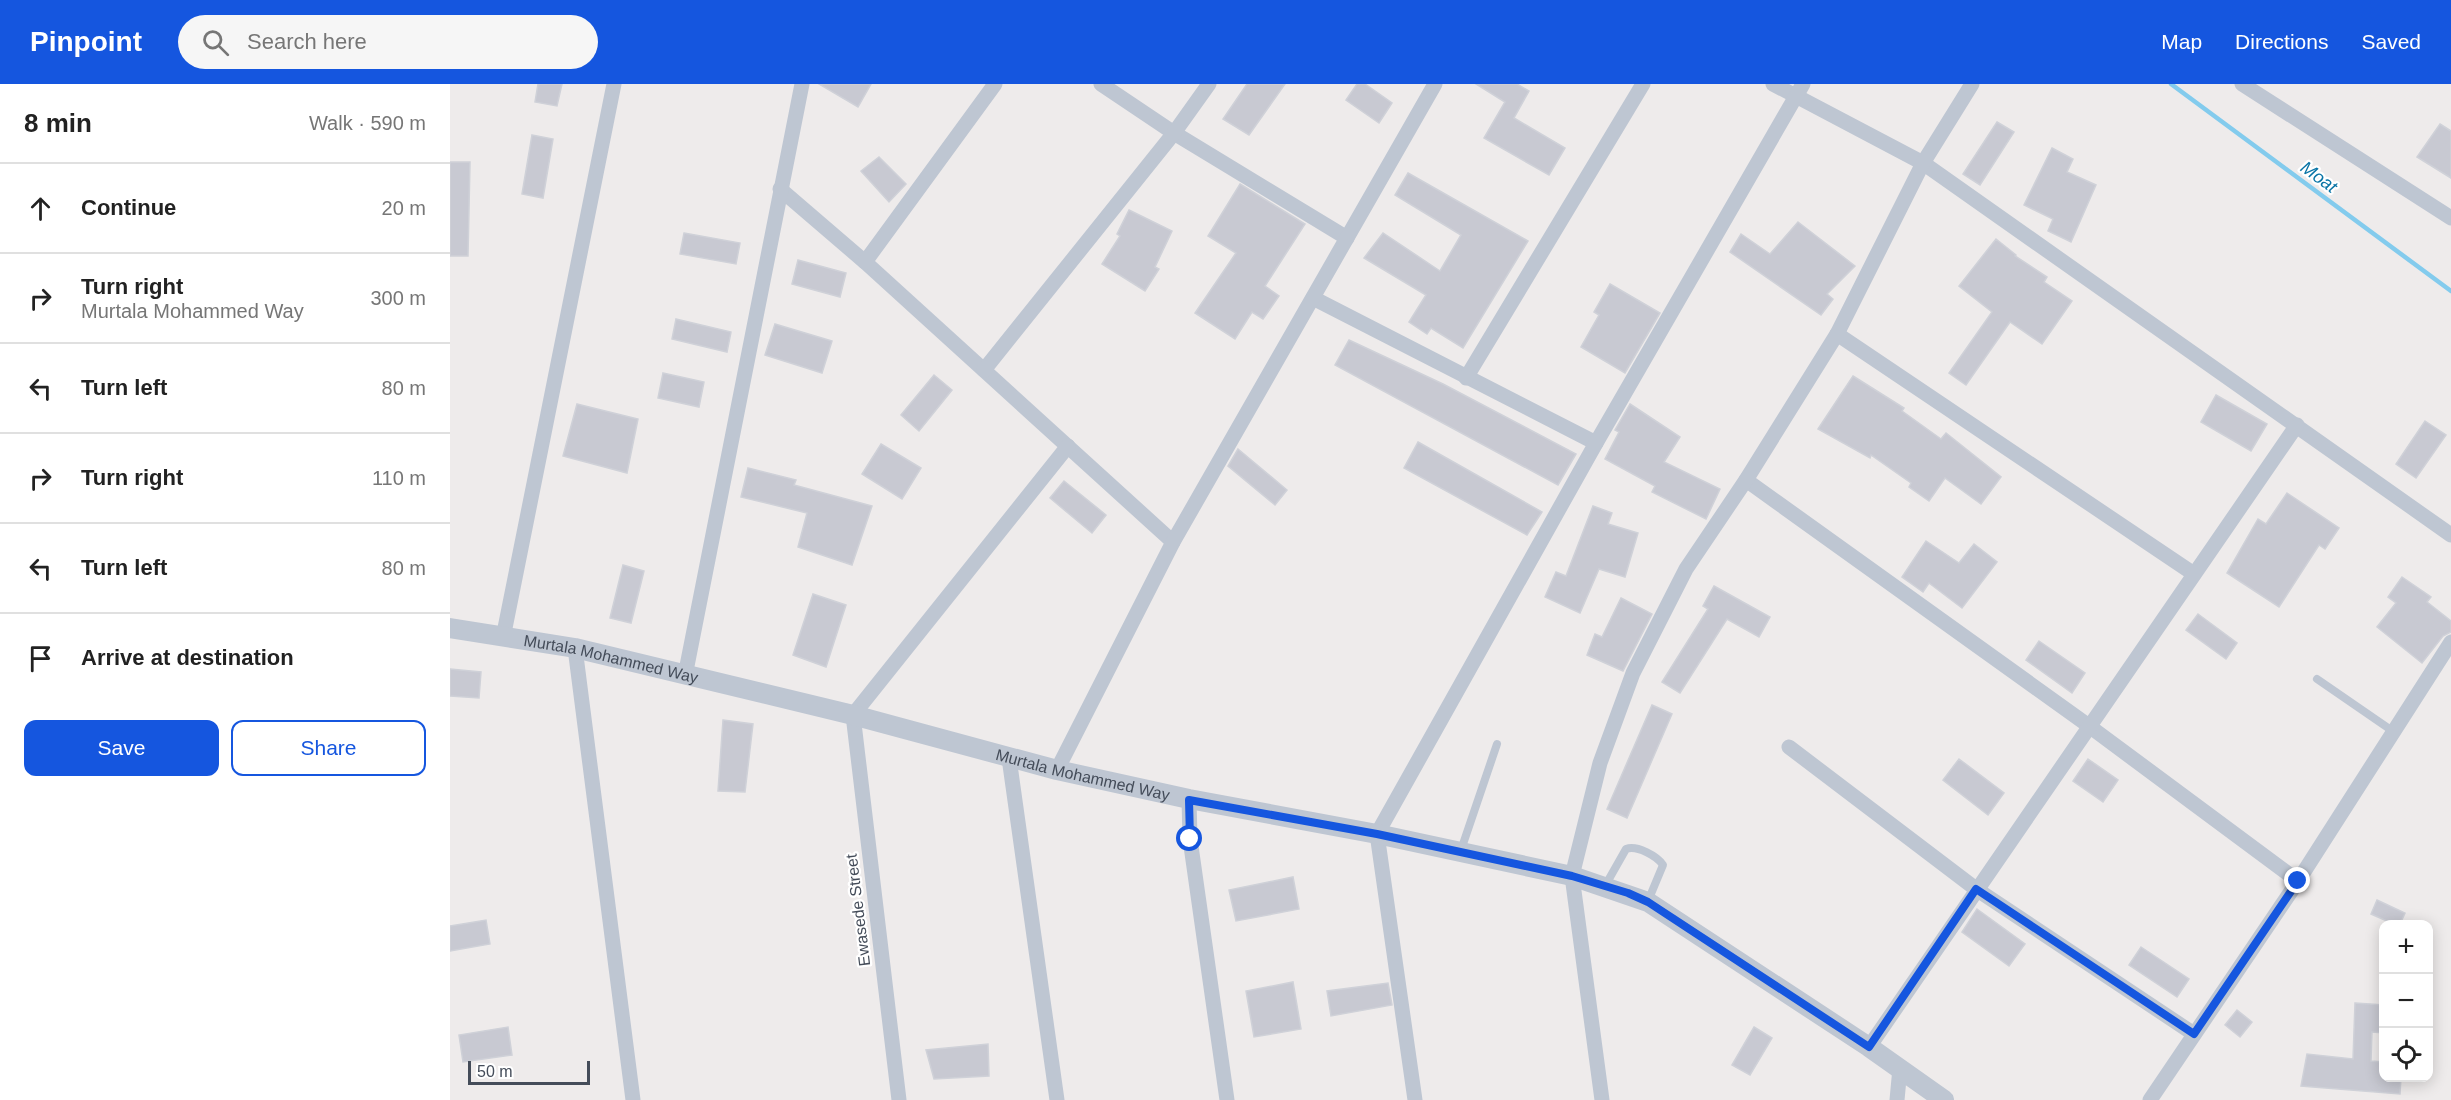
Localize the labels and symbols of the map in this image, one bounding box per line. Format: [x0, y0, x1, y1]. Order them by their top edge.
water label: Moat [2297, 157, 2342, 197]
street label: Murtala Mohammed Way [523, 631, 700, 686]
street label: Murtala Mohammed Way [994, 745, 1171, 803]
route start [1176, 825, 1202, 851]
street label: Ewasede Street [843, 852, 873, 967]
route end [2284, 867, 2310, 893]
scale bar [468, 1058, 590, 1086]

